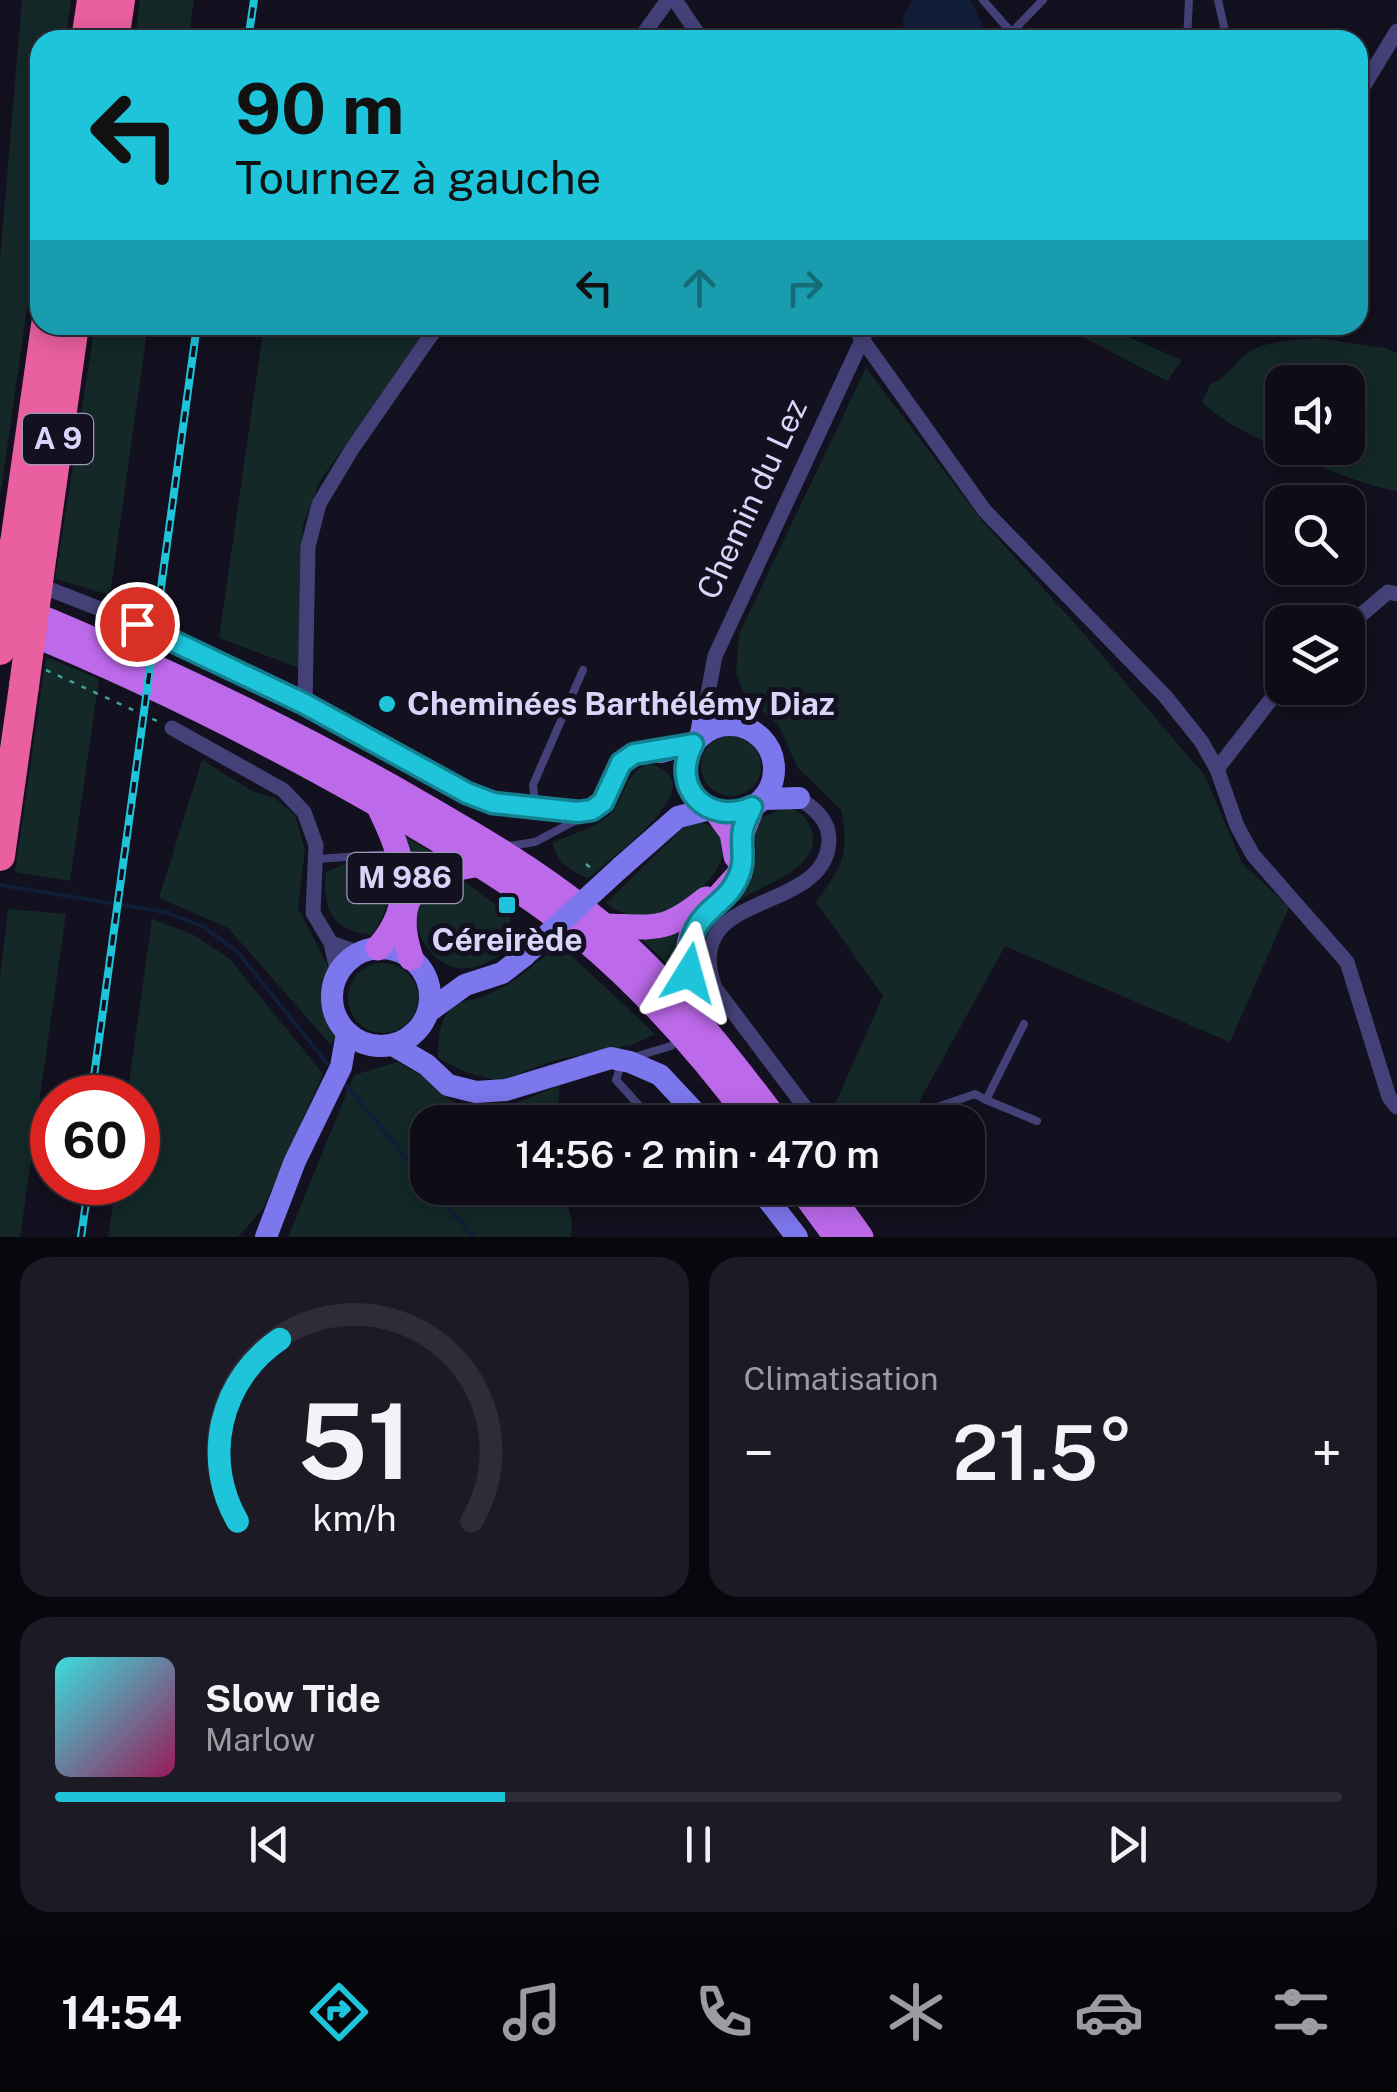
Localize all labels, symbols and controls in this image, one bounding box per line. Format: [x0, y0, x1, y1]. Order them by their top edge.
text: 90 m [235, 67, 405, 150]
icon: left [70, 70, 200, 200]
text: Tournez à gauche [235, 151, 601, 204]
icon: left [567, 260, 622, 315]
icon: ahead [672, 260, 727, 315]
icon: right [777, 260, 832, 315]
map controls [1265, 365, 1365, 705]
button: sound [1265, 365, 1365, 465]
street label: Chemin du Lez [689, 393, 814, 605]
road number: A 9 [23, 414, 93, 464]
button: search [1265, 485, 1365, 585]
pin [95, 582, 180, 667]
icon: arrive [110, 597, 165, 652]
button: layers [1265, 605, 1365, 705]
place label: Cheminées Barthélémy Diaz [407, 685, 835, 722]
marker: Cheminées Barthélémy Diaz [376, 693, 398, 715]
road number: M 986 [348, 853, 462, 903]
marker: Céreirède [496, 894, 518, 916]
place label: Céreirède [431, 921, 583, 958]
position arrow [637, 921, 741, 1025]
speed limit sign: 60 [30, 1075, 160, 1205]
text: 14:56 · 2 min · 470 m [515, 1132, 880, 1177]
text: Climatisation [744, 1360, 938, 1397]
text: 51 [297, 1380, 412, 1502]
text: 21.5° [952, 1409, 1133, 1497]
text: − [744, 1421, 774, 1485]
text: + [1311, 1421, 1342, 1485]
text: km/h [312, 1497, 396, 1539]
text: Slow Tide [205, 1676, 381, 1721]
text: Marlow [205, 1721, 315, 1758]
icon: previous [242, 1817, 297, 1872]
icon: pause [671, 1817, 726, 1872]
icon: next [1100, 1817, 1155, 1872]
icon: directions [304, 1977, 374, 2047]
icon: music [497, 1977, 567, 2047]
icon: phone [689, 1977, 759, 2047]
icon: climate [881, 1977, 951, 2047]
icon: car [1074, 1977, 1144, 2047]
icon: filters [1266, 1977, 1336, 2047]
text: 14:54 [61, 1986, 182, 2039]

